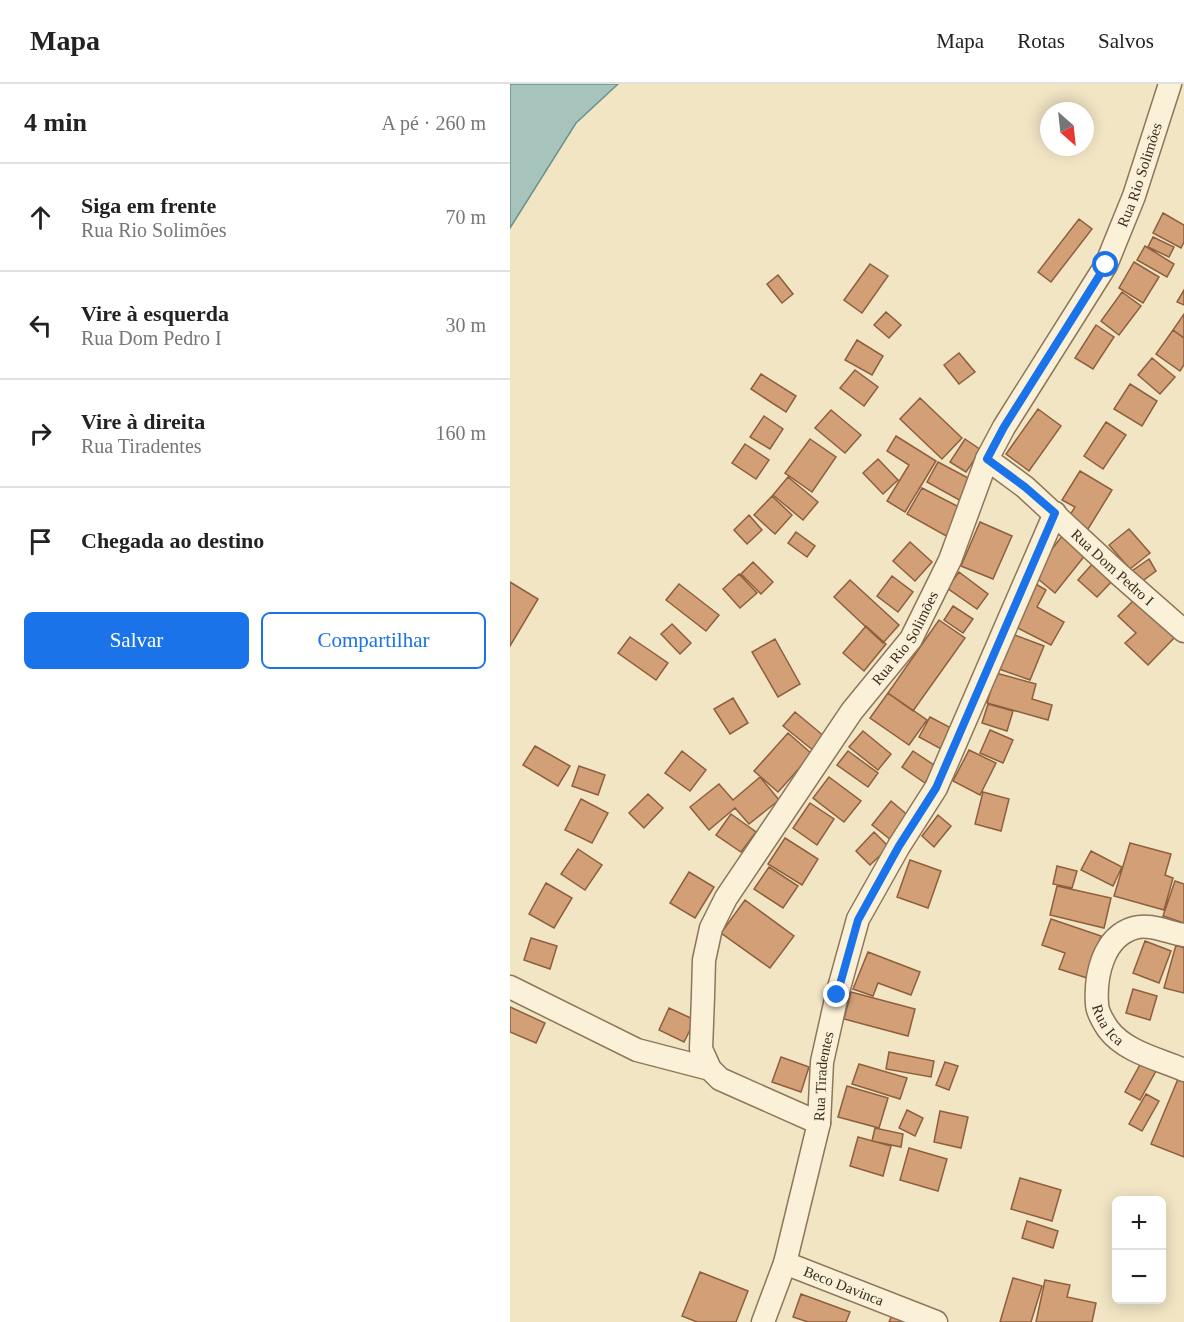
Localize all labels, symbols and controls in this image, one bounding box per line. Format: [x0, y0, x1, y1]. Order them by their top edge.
text: Mapa [30, 25, 100, 56]
text: Mapa [936, 29, 984, 53]
text: Rotas [1017, 29, 1065, 53]
text: Salvos [1098, 29, 1154, 53]
north arrow [1040, 102, 1094, 156]
text: 4 min [24, 108, 87, 137]
text: A pé · 260 m [382, 112, 486, 134]
street label: Rua Rio Solimões [1114, 121, 1165, 229]
text: Siga em frente [81, 193, 216, 218]
icon: ahead [24, 201, 57, 234]
text: 70 m [445, 206, 486, 228]
text: Rua Rio Solimões [81, 219, 227, 241]
route start [1092, 251, 1118, 277]
text: Vire à esquerda [81, 301, 229, 326]
icon: left [24, 309, 57, 342]
text: 30 m [445, 314, 486, 336]
text: Rua Dom Pedro I [81, 327, 222, 349]
text: Vire à direita [81, 409, 205, 434]
icon: right [24, 417, 57, 450]
text: 160 m [435, 422, 486, 444]
text: Rua Tiradentes [81, 435, 202, 457]
icon: arrive [24, 525, 57, 558]
street label: Rua Dom Pedro I [1068, 526, 1157, 609]
text: Chegada ao destino [81, 528, 264, 553]
street label: Rua Rio Solimões [869, 588, 941, 688]
button: Salvar [24, 612, 249, 669]
button: Compartilhar [261, 612, 486, 669]
route end [823, 981, 849, 1007]
street label: Rua Ica [1089, 1002, 1127, 1049]
street label: Rua Tiradentes [811, 1030, 837, 1122]
map controls [1112, 1196, 1166, 1304]
button: + [1112, 1196, 1166, 1250]
button: − [1112, 1250, 1166, 1304]
street label: Beco Davinca [801, 1263, 886, 1309]

